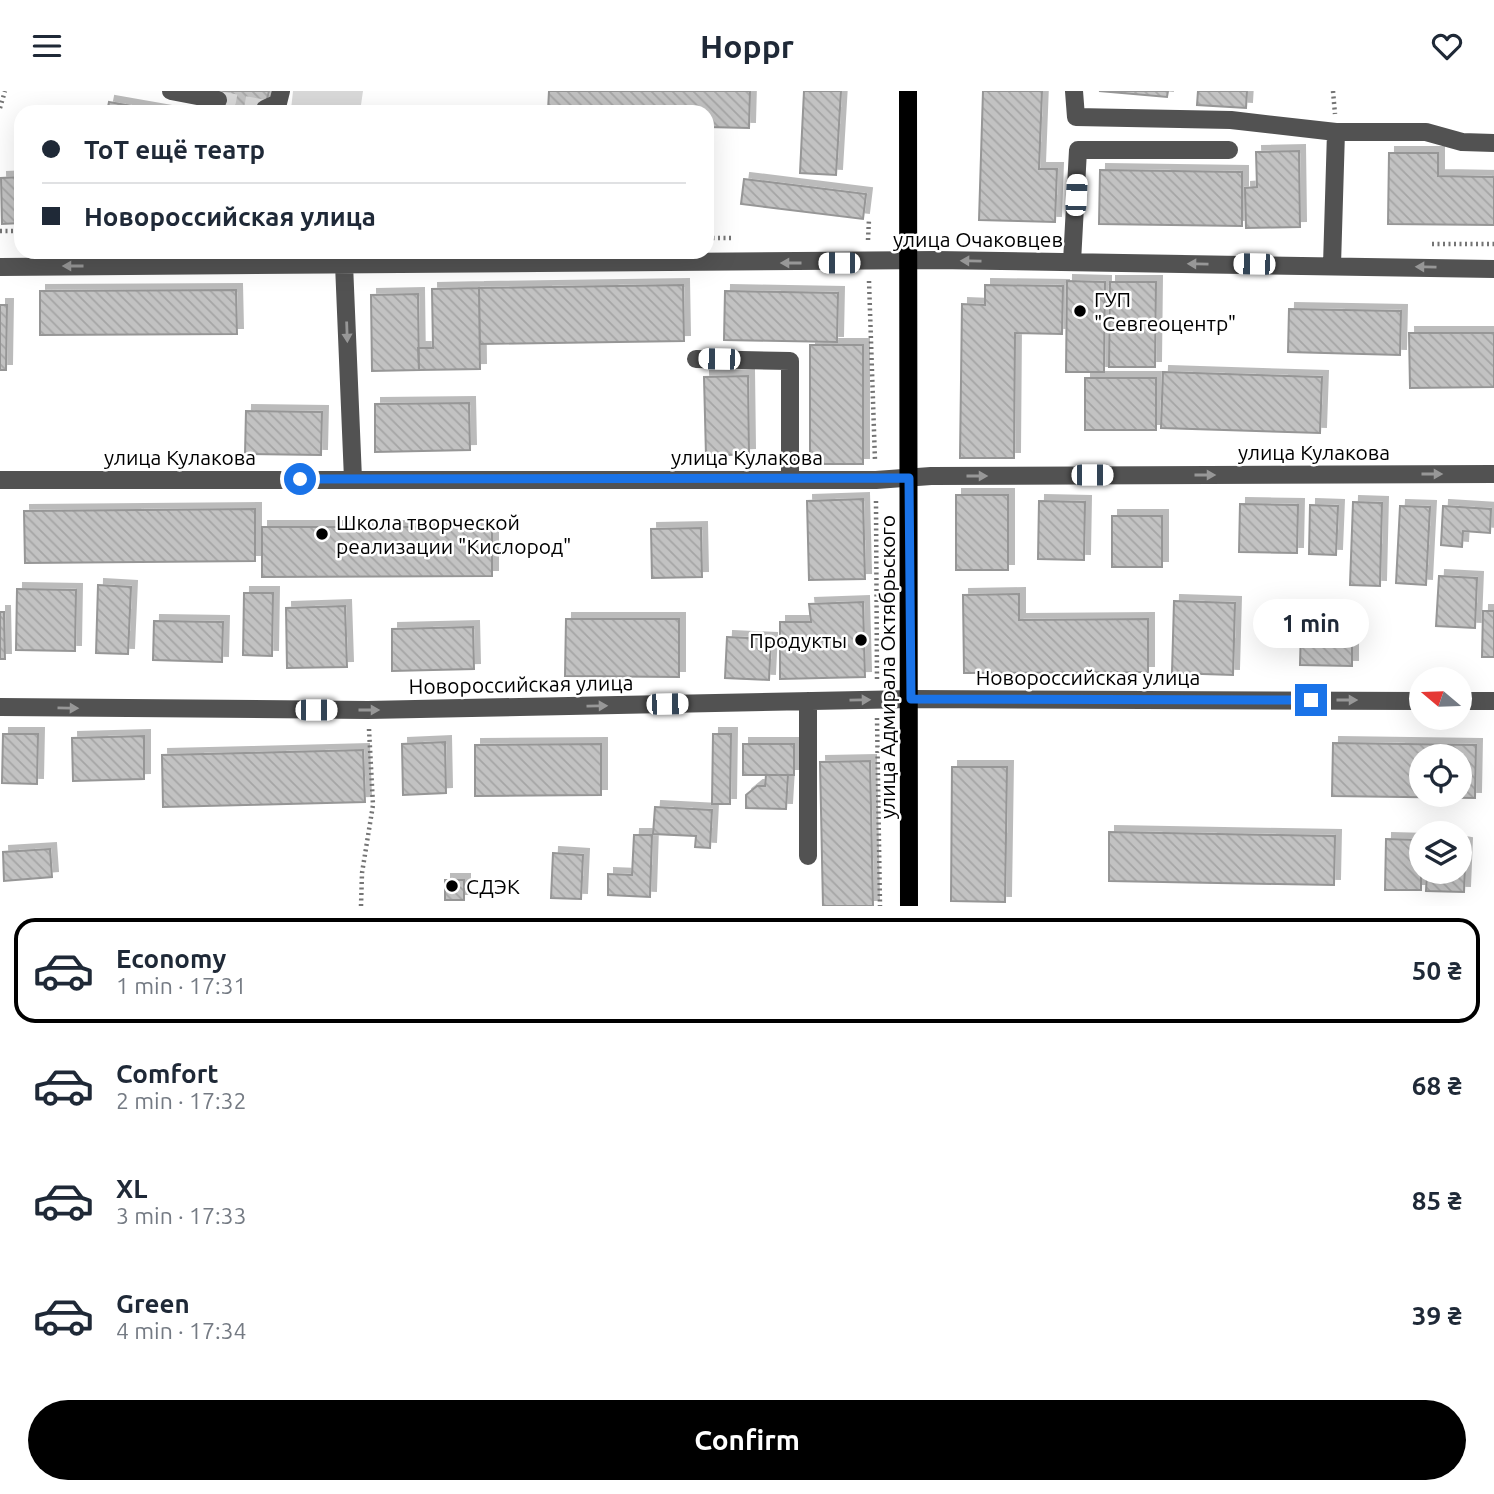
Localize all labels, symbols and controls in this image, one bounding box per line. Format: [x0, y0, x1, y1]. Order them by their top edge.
icon: menu [28, 27, 66, 65]
icon: heart [1428, 27, 1466, 65]
text: Hoppr [700, 28, 794, 64]
text: ТоТ ещё театр [84, 135, 265, 164]
car [1065, 173, 1088, 217]
text: Новороссийская улица [84, 202, 376, 231]
street label: улица Очаковцев [893, 227, 1063, 251]
car [819, 253, 861, 274]
car [1233, 253, 1276, 275]
one-way arrow [960, 255, 982, 267]
one-way arrow [779, 257, 801, 269]
one-way arrow [1187, 258, 1209, 269]
one-way arrow [62, 260, 84, 272]
one-way arrow [1415, 262, 1437, 273]
place label: ГУП "Севгеоцентр" [1094, 287, 1236, 335]
marker: ГУП "Севгеоцентр" [1072, 303, 1088, 319]
one-way arrow [341, 322, 352, 344]
car [698, 348, 741, 370]
street label: улица Кулакова [1238, 440, 1390, 464]
street label: улица Кулакова [104, 445, 256, 469]
street label: улица Кулакова [671, 445, 823, 469]
route start [284, 463, 316, 495]
car [1072, 465, 1114, 486]
one-way arrow [1421, 468, 1443, 480]
one-way arrow [1194, 469, 1216, 481]
one-way arrow [966, 470, 988, 482]
place label: Школа творческой реализации "Кислород" [336, 510, 571, 558]
street label: улица Адмирала Октябрьского [875, 515, 899, 819]
marker: Школа творческой реализации "Кислород" [314, 526, 330, 542]
callout: 1 min [1253, 599, 1369, 647]
text: 1 min [1282, 611, 1340, 636]
place label: Продукты [749, 628, 847, 652]
marker: Продукты [853, 632, 869, 648]
street label: Новороссийская улица [976, 665, 1200, 689]
north arrow [1409, 667, 1472, 730]
map controls [1409, 667, 1472, 884]
street label: Новороссийская улица [408, 670, 634, 698]
route end [1295, 684, 1327, 716]
car [646, 693, 689, 715]
one-way arrow [1336, 694, 1358, 706]
one-way arrow [849, 695, 871, 706]
car [296, 700, 338, 721]
one-way arrow [586, 700, 608, 711]
one-way arrow [57, 702, 79, 714]
one-way arrow [358, 704, 380, 716]
button: locate [1409, 744, 1472, 807]
button: layers [1409, 821, 1472, 884]
place label: СДЭК [466, 874, 520, 898]
marker: СДЭК [444, 878, 460, 894]
icon: car [32, 939, 95, 1002]
text: Economy [116, 944, 226, 973]
text: 50 ₴ [1412, 956, 1462, 985]
text: 1 min · 17:31 [116, 973, 247, 998]
icon: car [32, 1054, 95, 1117]
text: Comfort [116, 1059, 219, 1088]
text: 68 ₴ [1412, 1071, 1462, 1100]
text: 2 min · 17:32 [116, 1088, 247, 1113]
icon: car [32, 1169, 95, 1232]
text: XL [116, 1174, 147, 1203]
text: 85 ₴ [1412, 1186, 1462, 1215]
text: 3 min · 17:33 [116, 1203, 247, 1228]
icon: car [32, 1284, 95, 1347]
text: Green [116, 1289, 190, 1318]
text: 39 ₴ [1412, 1301, 1462, 1330]
text: 4 min · 17:34 [116, 1318, 247, 1343]
button: Confirm [28, 1400, 1466, 1480]

